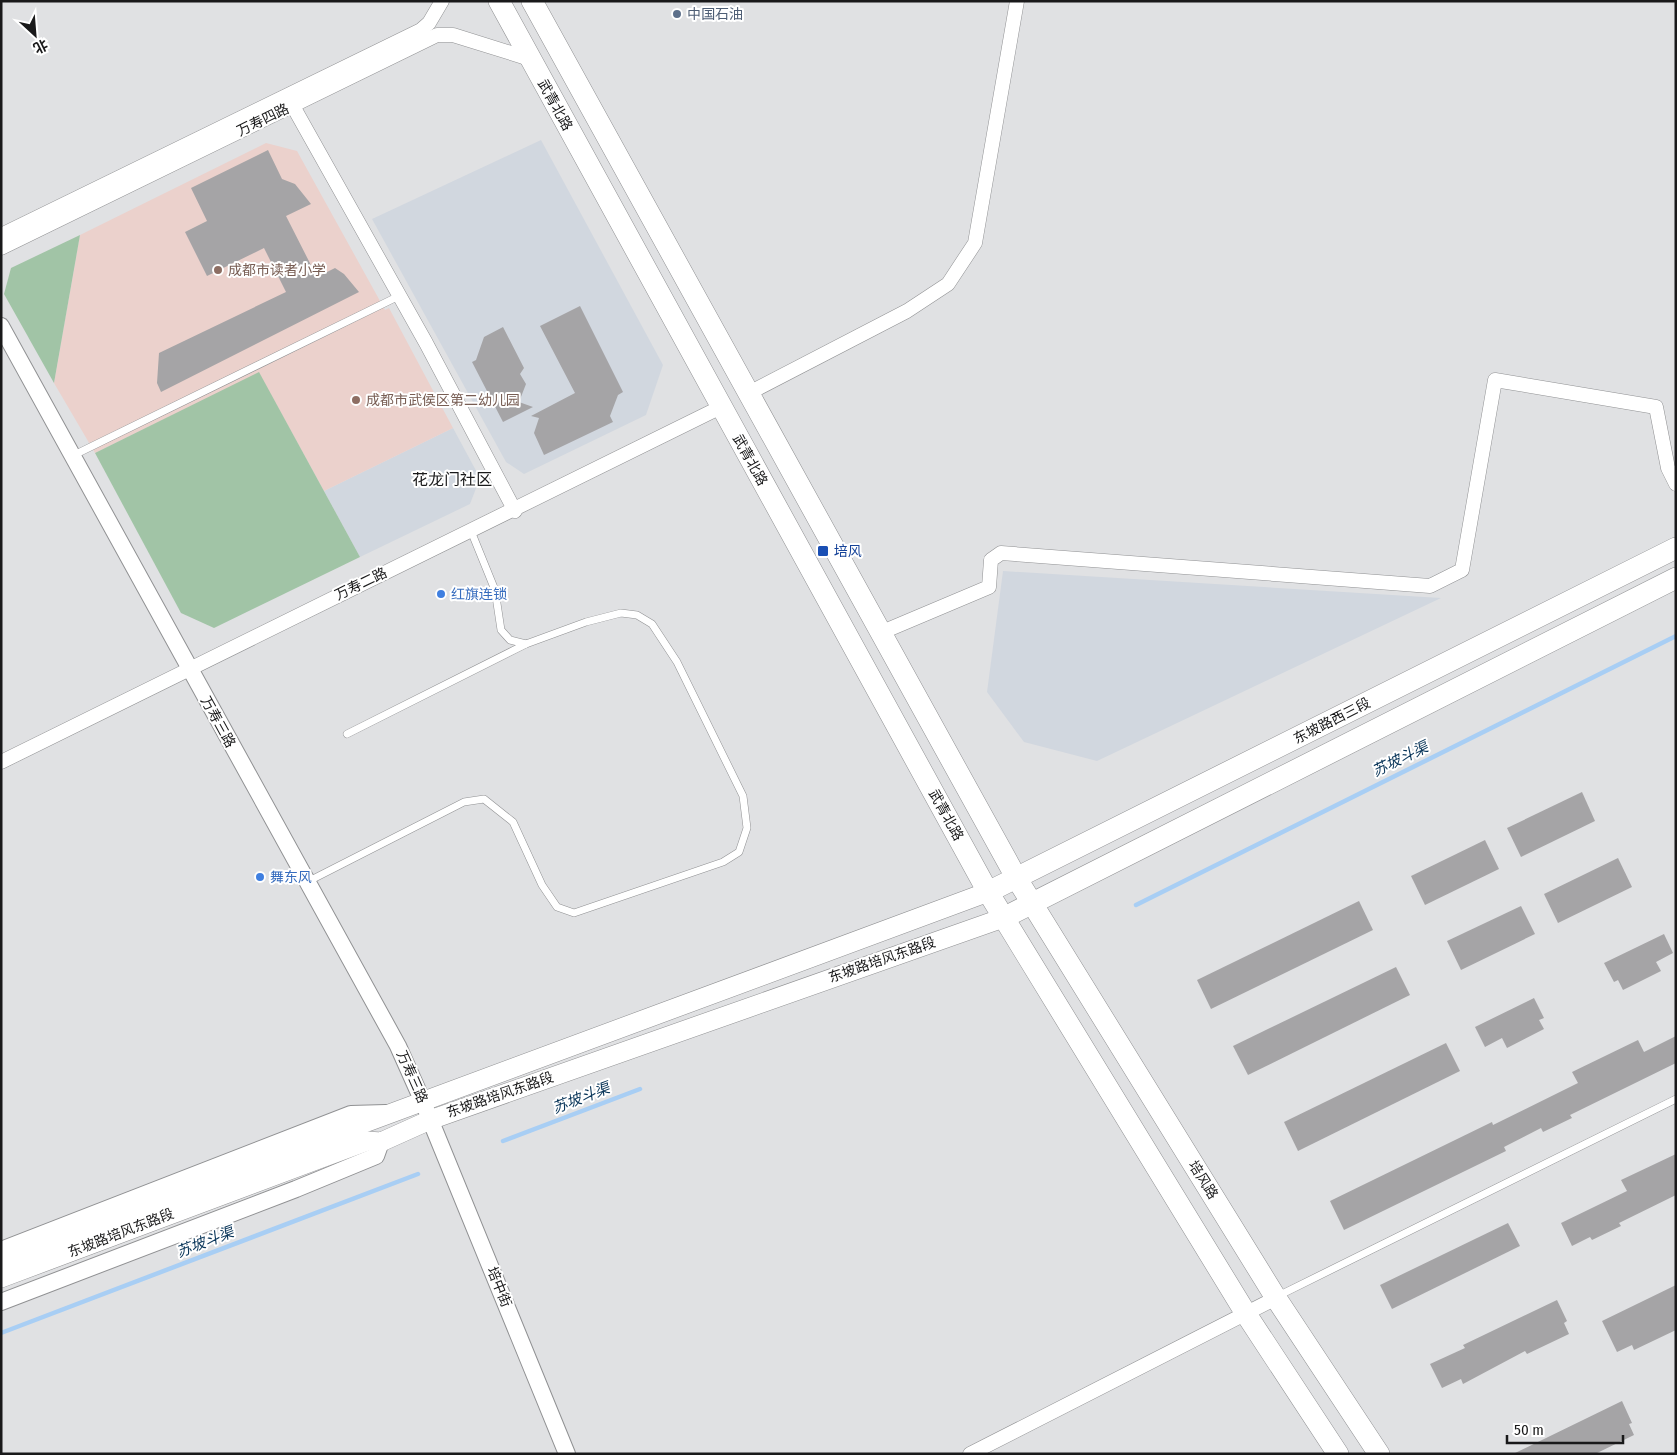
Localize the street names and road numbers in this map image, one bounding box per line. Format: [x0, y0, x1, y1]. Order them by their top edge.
street label: 武青北路 [534, 76, 576, 134]
street label: 万寿四路 [234, 100, 292, 140]
street label: 武青北路 [729, 431, 771, 489]
street label: 万寿二路 [332, 564, 390, 604]
street label: 万寿三路 [197, 693, 239, 751]
street label: 东坡路西三段 [1291, 694, 1373, 748]
street label: 武青北路 [925, 786, 967, 844]
street label: 东坡路培风东路段 [826, 934, 938, 986]
street label: 万寿三路 [393, 1048, 431, 1106]
street label: 东坡路培风东路段 [444, 1069, 556, 1121]
street label: 培风路 [1185, 1158, 1221, 1202]
street label: 东坡路培风东路段 [66, 1205, 176, 1261]
street label: 培中街 [483, 1264, 515, 1310]

